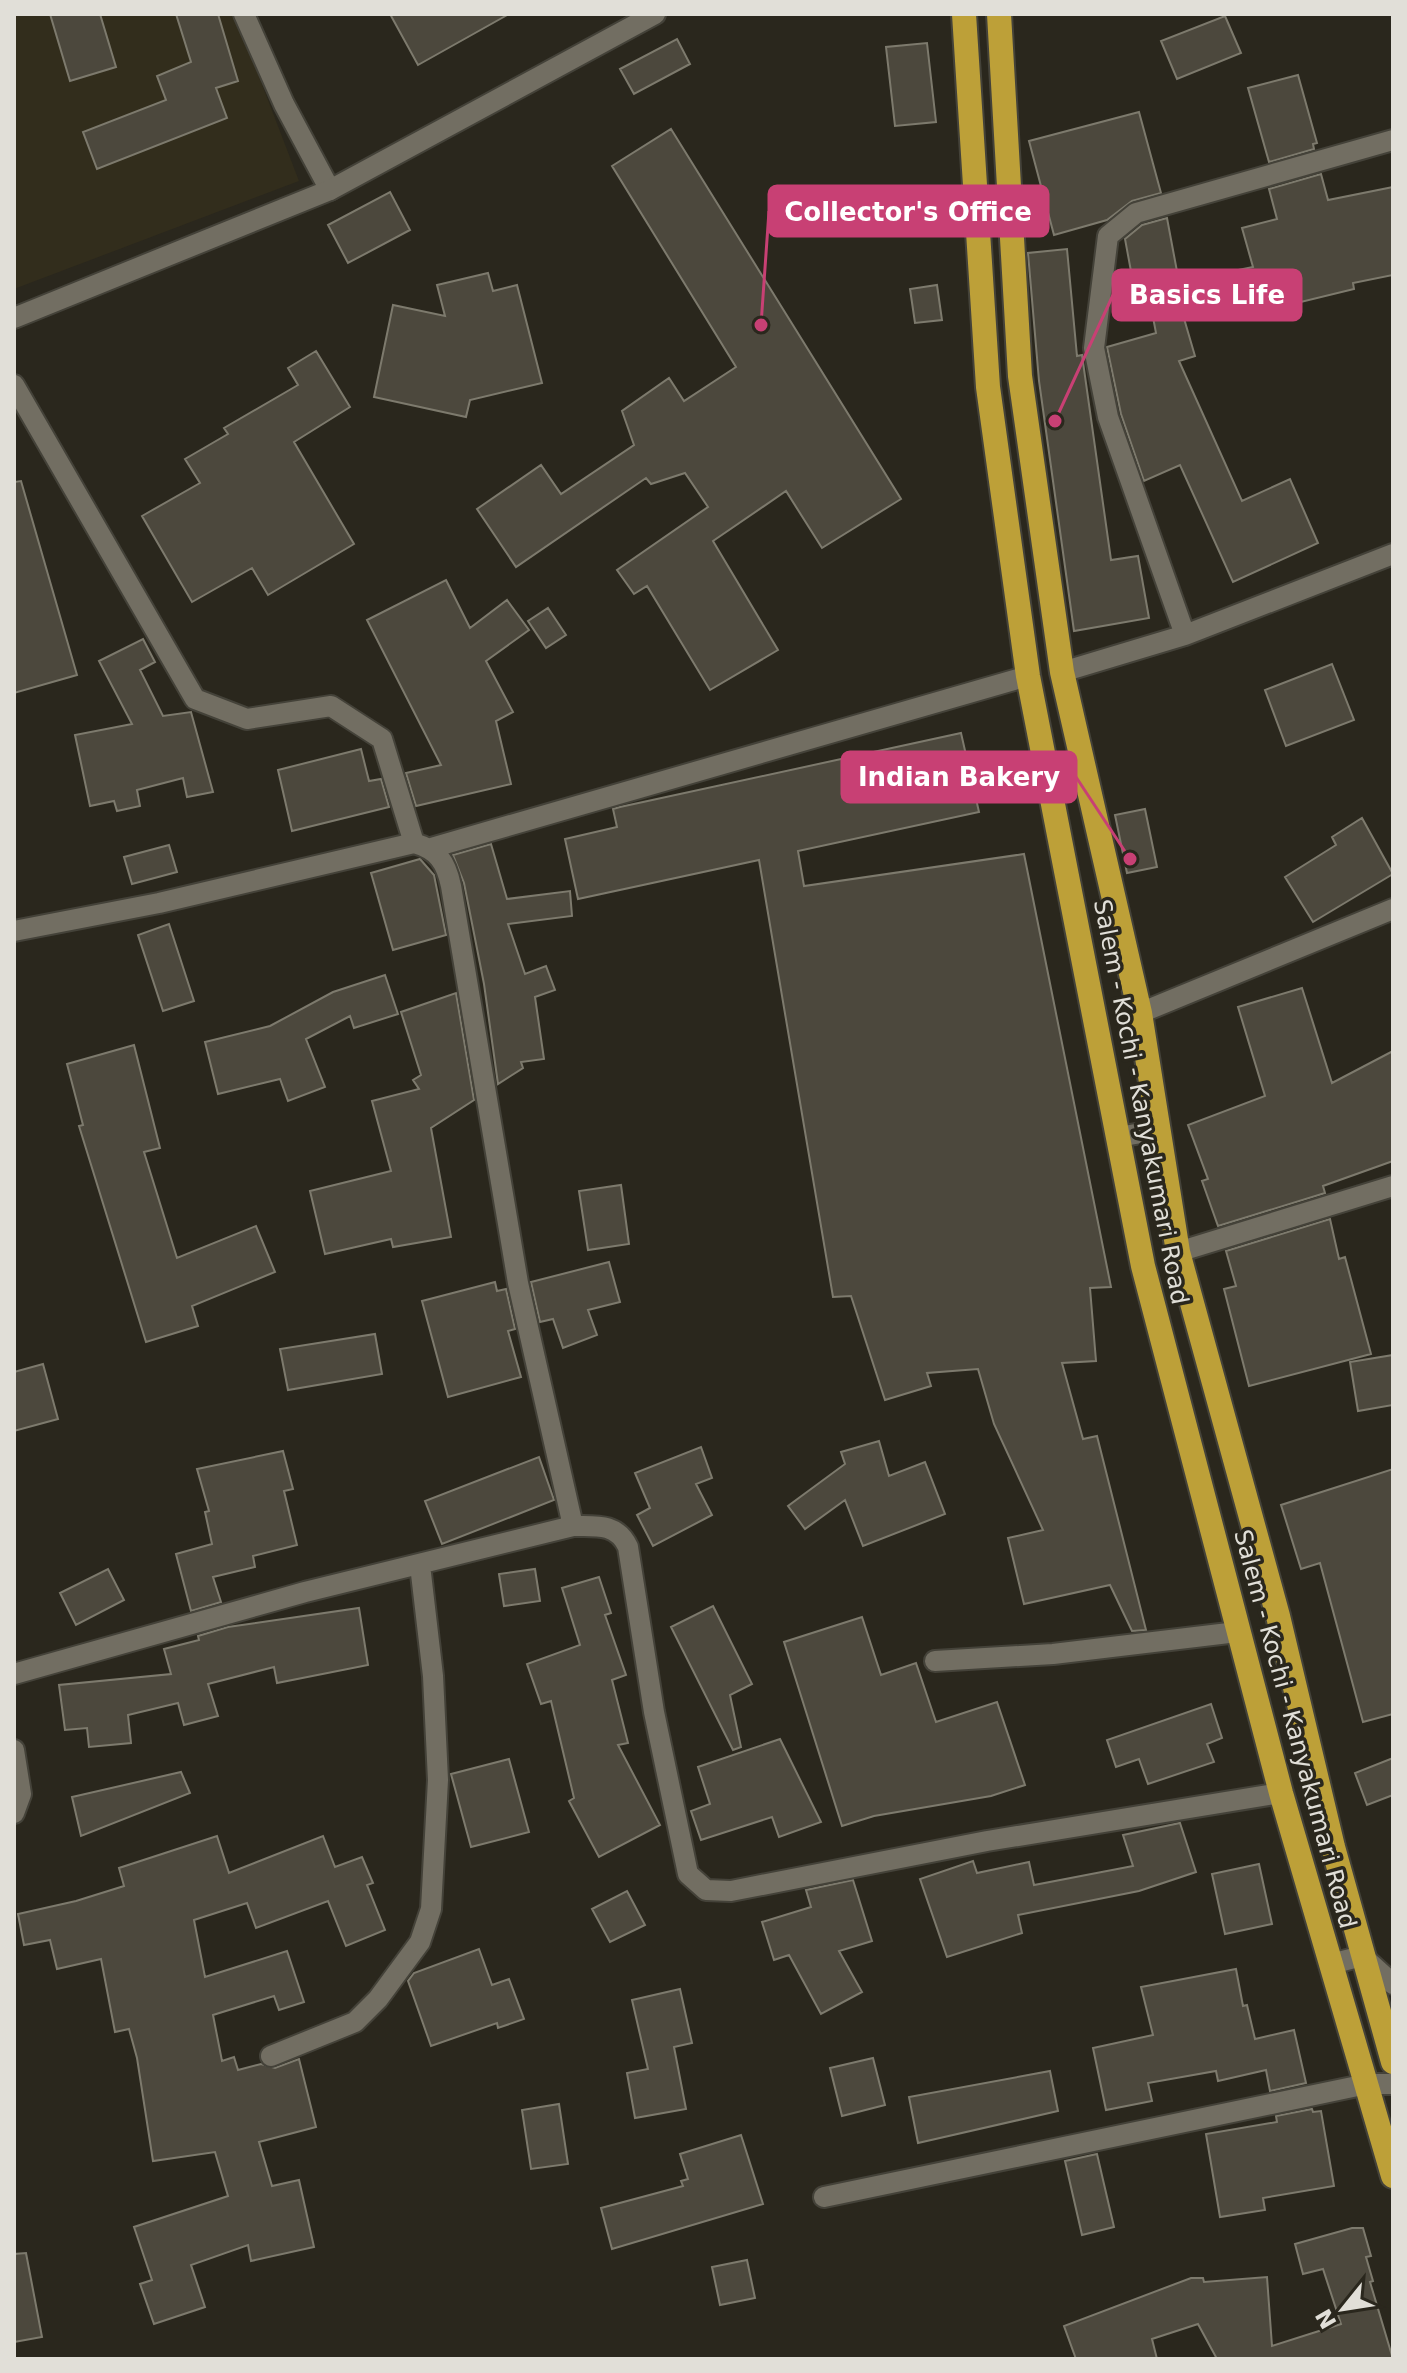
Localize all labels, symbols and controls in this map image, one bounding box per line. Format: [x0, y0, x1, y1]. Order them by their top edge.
callout: Collector's Office [769, 186, 1048, 236]
text: Collector's Office [784, 197, 1032, 227]
callout: Basics Life [1113, 270, 1301, 320]
text: Basics Life [1129, 280, 1285, 310]
callout: Indian Bakery [842, 752, 1076, 802]
text: Indian Bakery [858, 762, 1060, 792]
street label: Salem - Kochi - Kanyakumari Road [1088, 897, 1194, 1307]
street label: Salem - Kochi - Kanyakumari Road [1228, 1526, 1362, 1932]
north arrow [1303, 2269, 1383, 2349]
text: N [1311, 2305, 1342, 2333]

